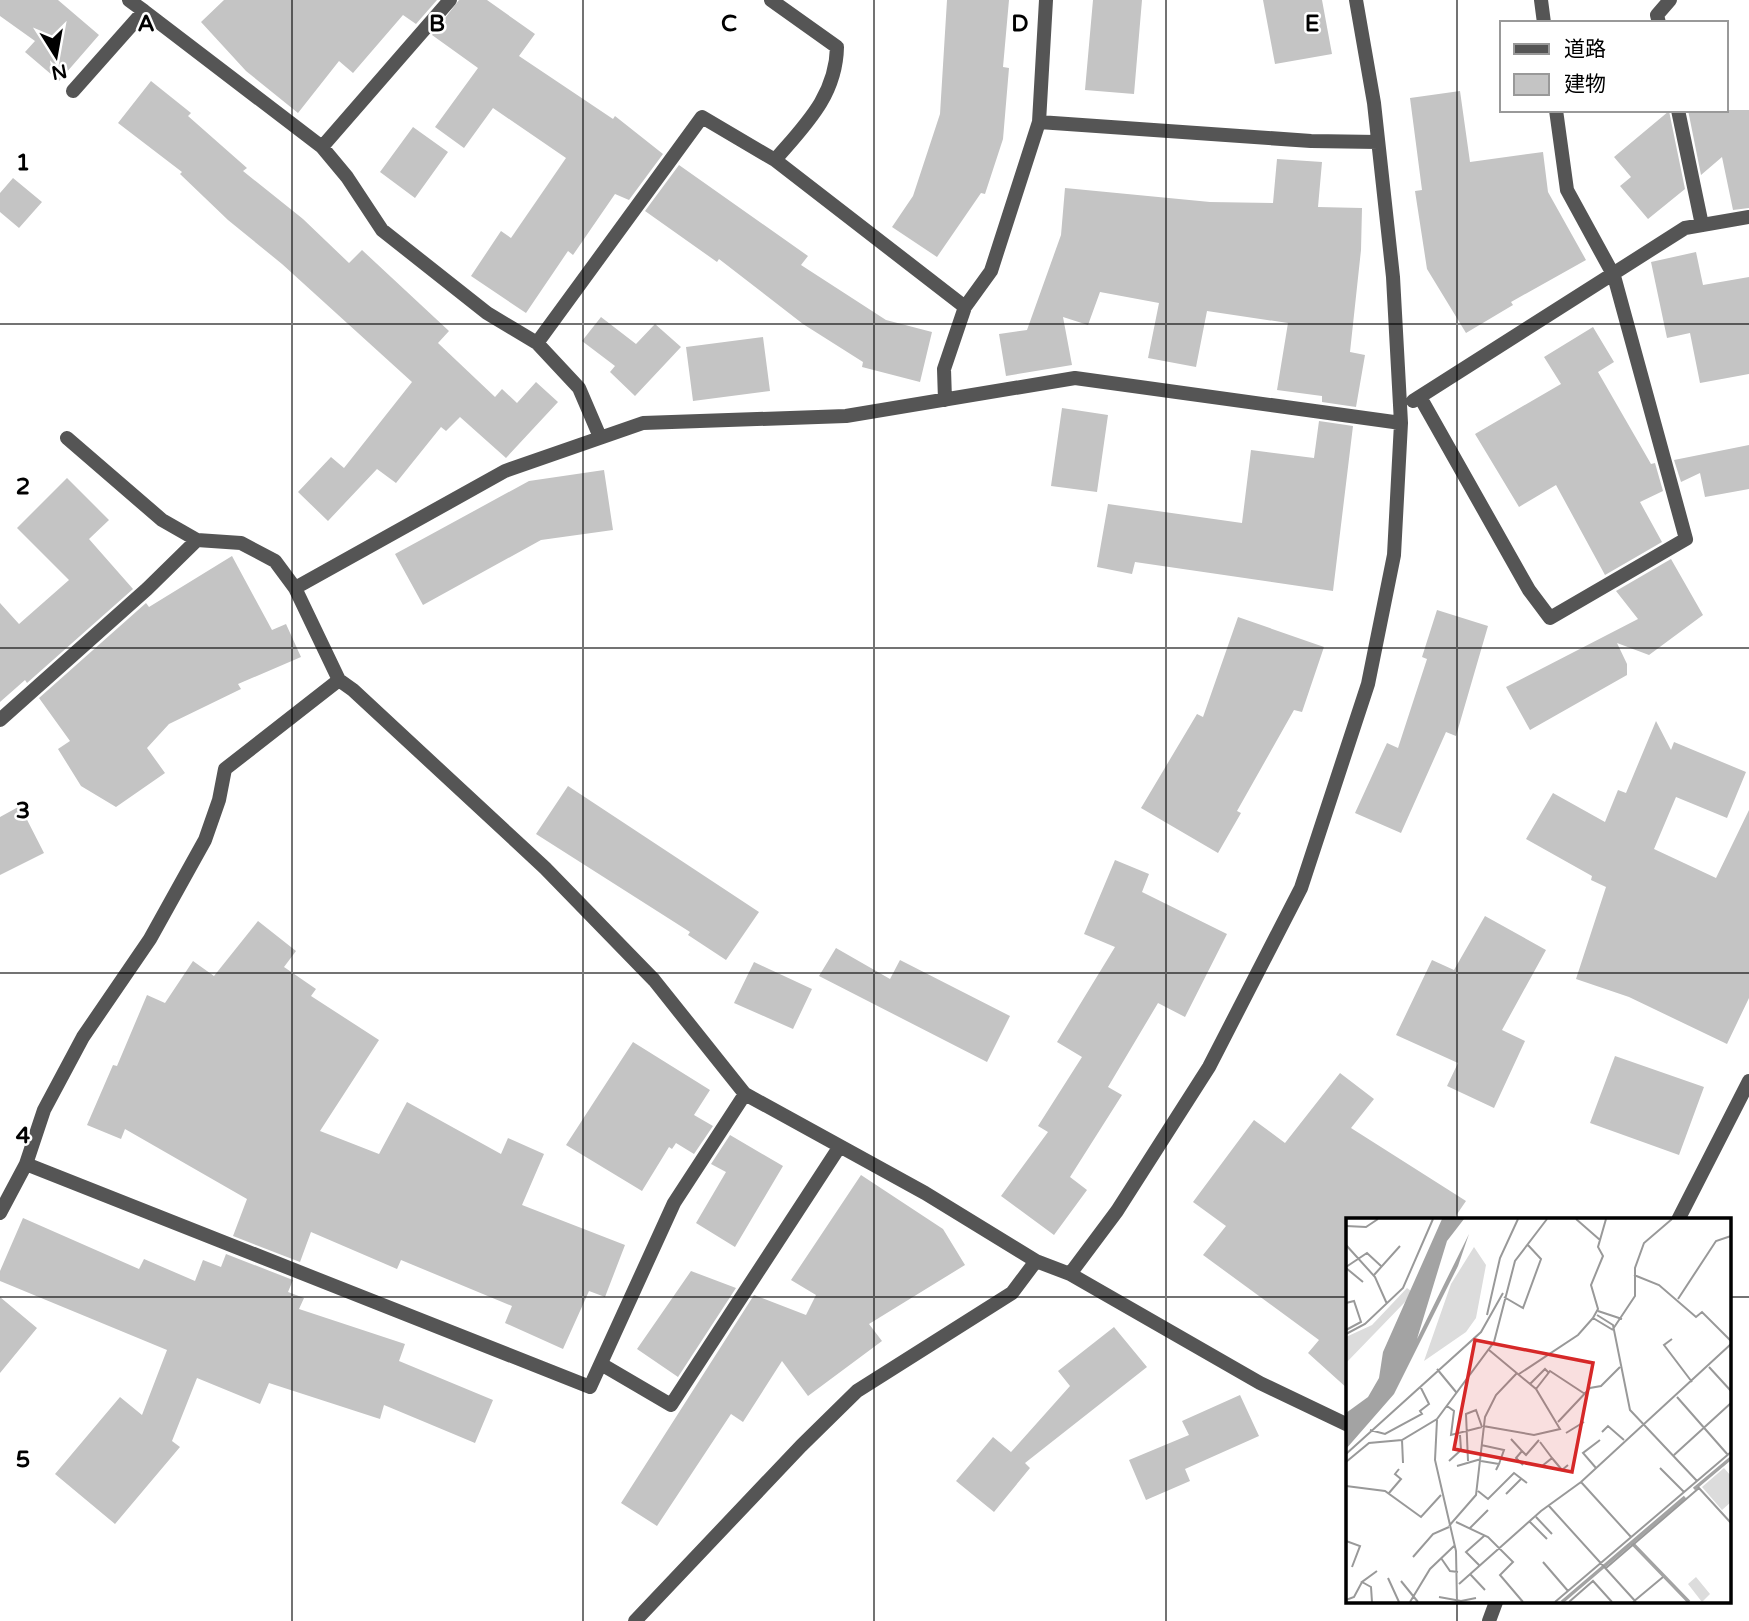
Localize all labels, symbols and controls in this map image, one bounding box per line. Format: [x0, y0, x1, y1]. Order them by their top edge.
text: A [137, 10, 155, 38]
text: B [429, 10, 445, 38]
text: C [721, 10, 737, 38]
text: D [1011, 10, 1029, 38]
text: E [1305, 10, 1319, 38]
north arrow [21, 21, 91, 91]
legend [1500, 21, 1728, 112]
text: 道路 [1564, 37, 1606, 62]
text: N [49, 59, 69, 84]
text: 建物 [1564, 72, 1606, 97]
text: 1 [16, 149, 30, 177]
text: 2 [16, 473, 30, 501]
text: 3 [16, 797, 30, 825]
text: 4 [16, 1122, 31, 1150]
inset map [1346, 1218, 1732, 1604]
text: 5 [16, 1446, 30, 1474]

